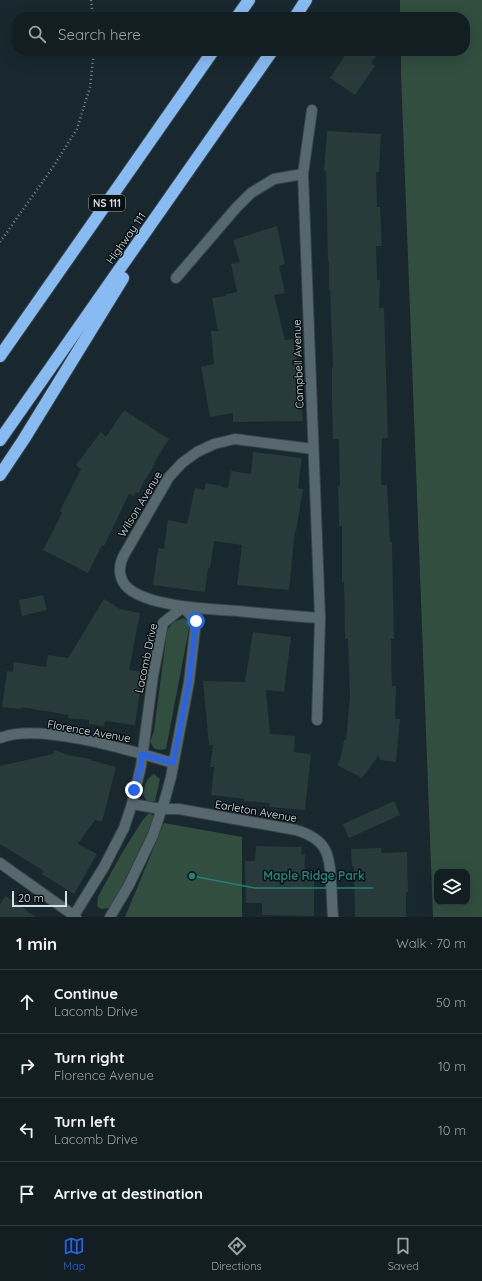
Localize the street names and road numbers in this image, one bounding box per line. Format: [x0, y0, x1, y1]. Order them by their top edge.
road number: NS 111 [89, 195, 125, 211]
street label: Highway 111 [103, 209, 149, 267]
street label: Campbell Avenue [289, 319, 307, 409]
street label: Wilson Avenue [115, 469, 165, 539]
street label: Lacomb Drive [132, 622, 160, 694]
street label: Florence Avenue [46, 717, 132, 745]
street label: Earleton Avenue [214, 797, 298, 825]

